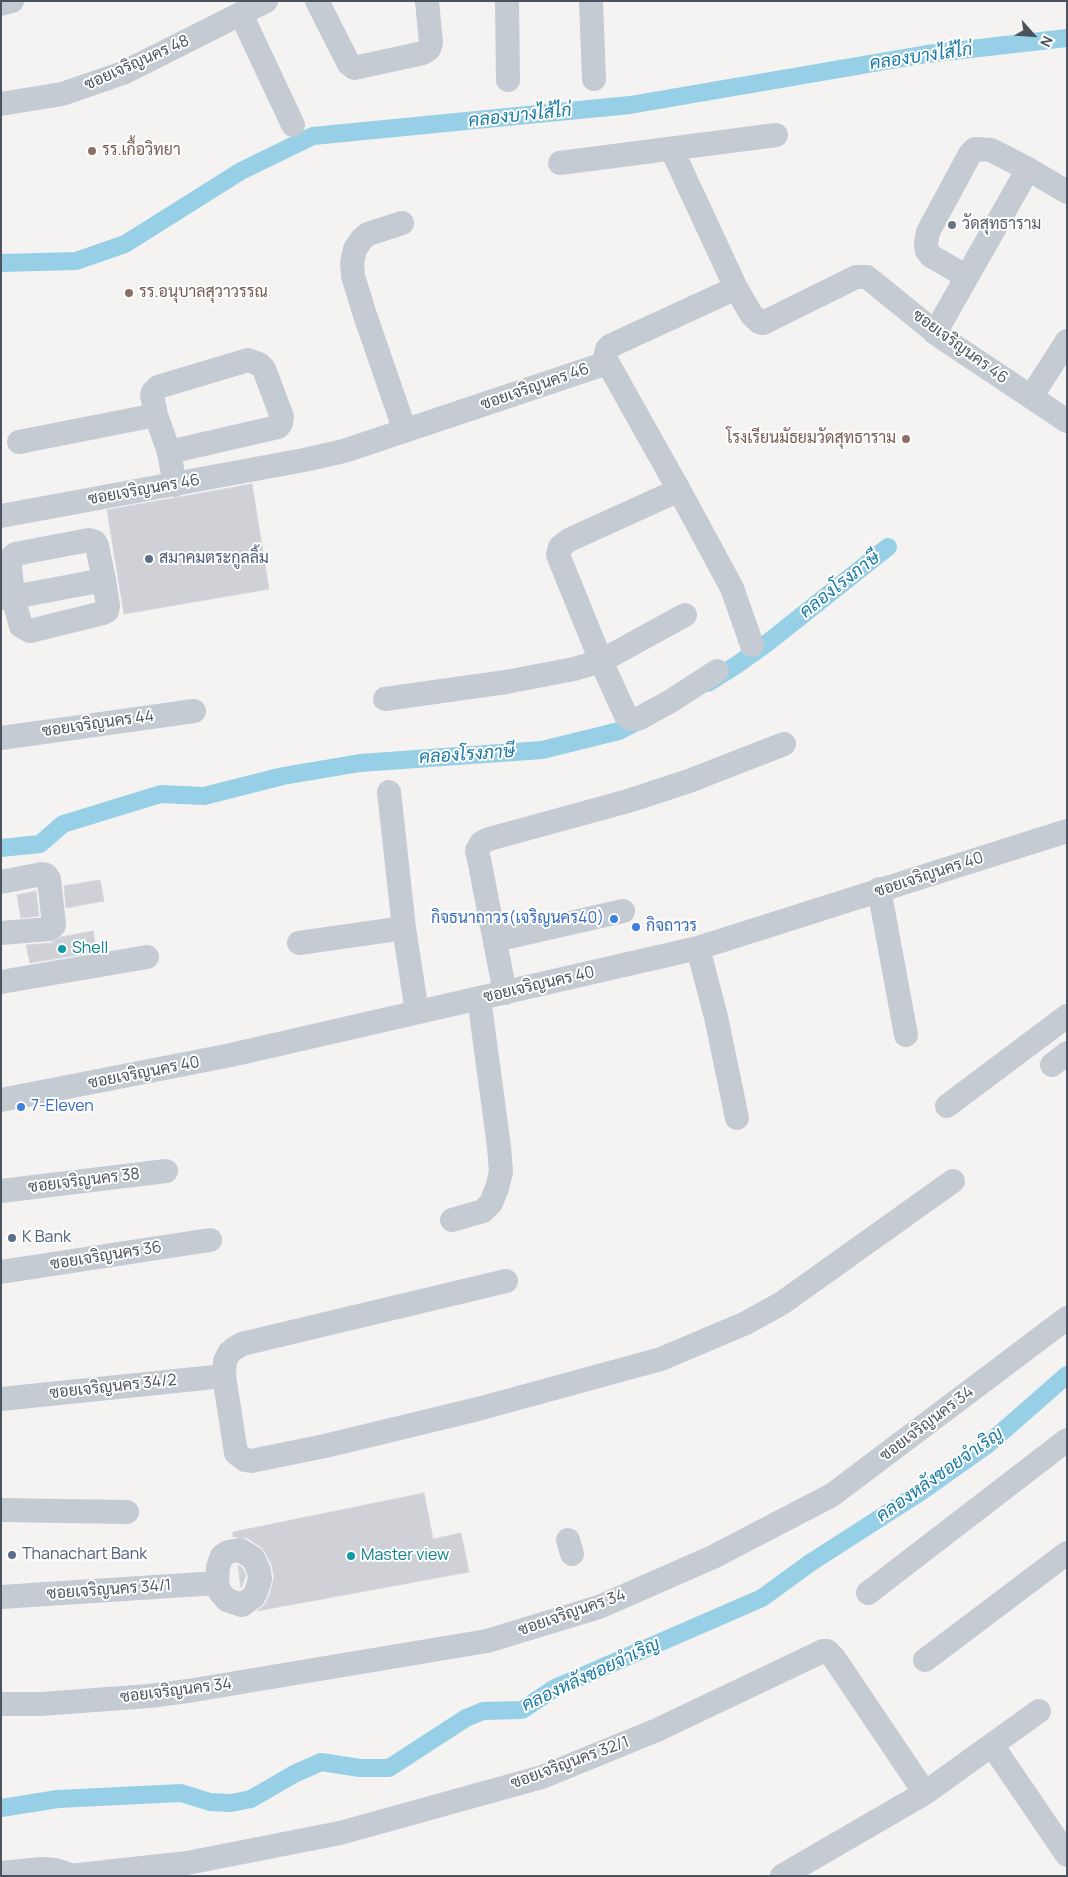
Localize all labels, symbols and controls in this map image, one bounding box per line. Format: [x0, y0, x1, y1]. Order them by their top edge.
north arrow [1008, 10, 1058, 60]
street label: ซอยเจริญนคร 48 [82, 31, 192, 95]
text: N [1036, 33, 1058, 50]
water label: คลองบางไส้ไก่ [868, 39, 974, 75]
water label: คลองบางไส้ไก่ [467, 100, 573, 132]
place label: รร.เกื้อวิทยา [102, 141, 181, 161]
marker: รร.เกื้อวิทยา [86, 145, 98, 157]
place label: วัดสุทธาราม [962, 215, 1041, 235]
marker: วัดสุทธาราม [946, 219, 958, 231]
place label: รร.อนุบาลสุวาวรรณ [139, 283, 268, 303]
marker: รร.อนุบาลสุวาวรรณ [123, 287, 135, 299]
street label: ซอยเจริญนคร 46 [908, 306, 1012, 388]
street label: ซอยเจริญนคร 46 [478, 359, 592, 415]
place label: โรงเรียนมัธยมวัดสุทธาราม [726, 429, 896, 449]
marker: โรงเรียนมัธยมวัดสุทธาราม [900, 433, 912, 445]
street label: ซอยเจริญนคร 46 [86, 471, 202, 509]
water label: คลองโรงภาษี [796, 547, 884, 623]
place label: สมาคมตระกูลลิ้ม [159, 549, 269, 569]
marker: สมาคมตระกูลลิ้ม [143, 553, 155, 565]
street label: ซอยเจริญนคร 44 [41, 707, 155, 741]
water label: คลองโรงภาษี [418, 741, 516, 769]
street label: ซอยเจริญนคร 40 [872, 848, 986, 902]
place label: กิจธนาถาวร(เจริญนคร40) [431, 909, 604, 929]
marker: กิจธนาถาวร(เจริญนคร40) [608, 913, 620, 925]
place label: กิจถาวร [646, 917, 697, 937]
marker: กิจถาวร [630, 921, 642, 933]
place label: Shell [72, 939, 108, 959]
marker: Shell [56, 943, 68, 955]
street label: ซอยเจริญนคร 40 [482, 963, 596, 1007]
street label: ซอยเจริญนคร 40 [87, 1053, 201, 1093]
place label: 7-Eleven [31, 1097, 94, 1117]
marker: 7-Eleven [15, 1101, 27, 1113]
street label: ซอยเจริญนคร 38 [27, 1165, 141, 1197]
place label: K Bank [22, 1228, 71, 1248]
marker: K Bank [6, 1232, 18, 1244]
street label: ซอยเจริญนคร 36 [49, 1238, 163, 1274]
street label: ซอยเจริญนคร 34/2 [49, 1371, 177, 1403]
street label: ซอยเจริญนคร 34 [876, 1383, 978, 1465]
water label: คลองหลังซอยจำเริญ [872, 1423, 1008, 1527]
place label: Thanachart Bank [22, 1545, 147, 1565]
place label: Master view [361, 1546, 449, 1566]
marker: Thanachart Bank [6, 1549, 18, 1561]
marker: Master view [345, 1550, 357, 1562]
street label: ซอยเจริญนคร 34/1 [46, 1576, 172, 1604]
street label: ซอยเจริญนคร 34 [516, 1586, 628, 1640]
water label: คลองหลังซอยจำเริญ [518, 1634, 664, 1716]
street label: ซอยเจริญนคร 34 [119, 1675, 233, 1707]
street label: ซอยเจริญนคร 32/1 [508, 1733, 632, 1793]

